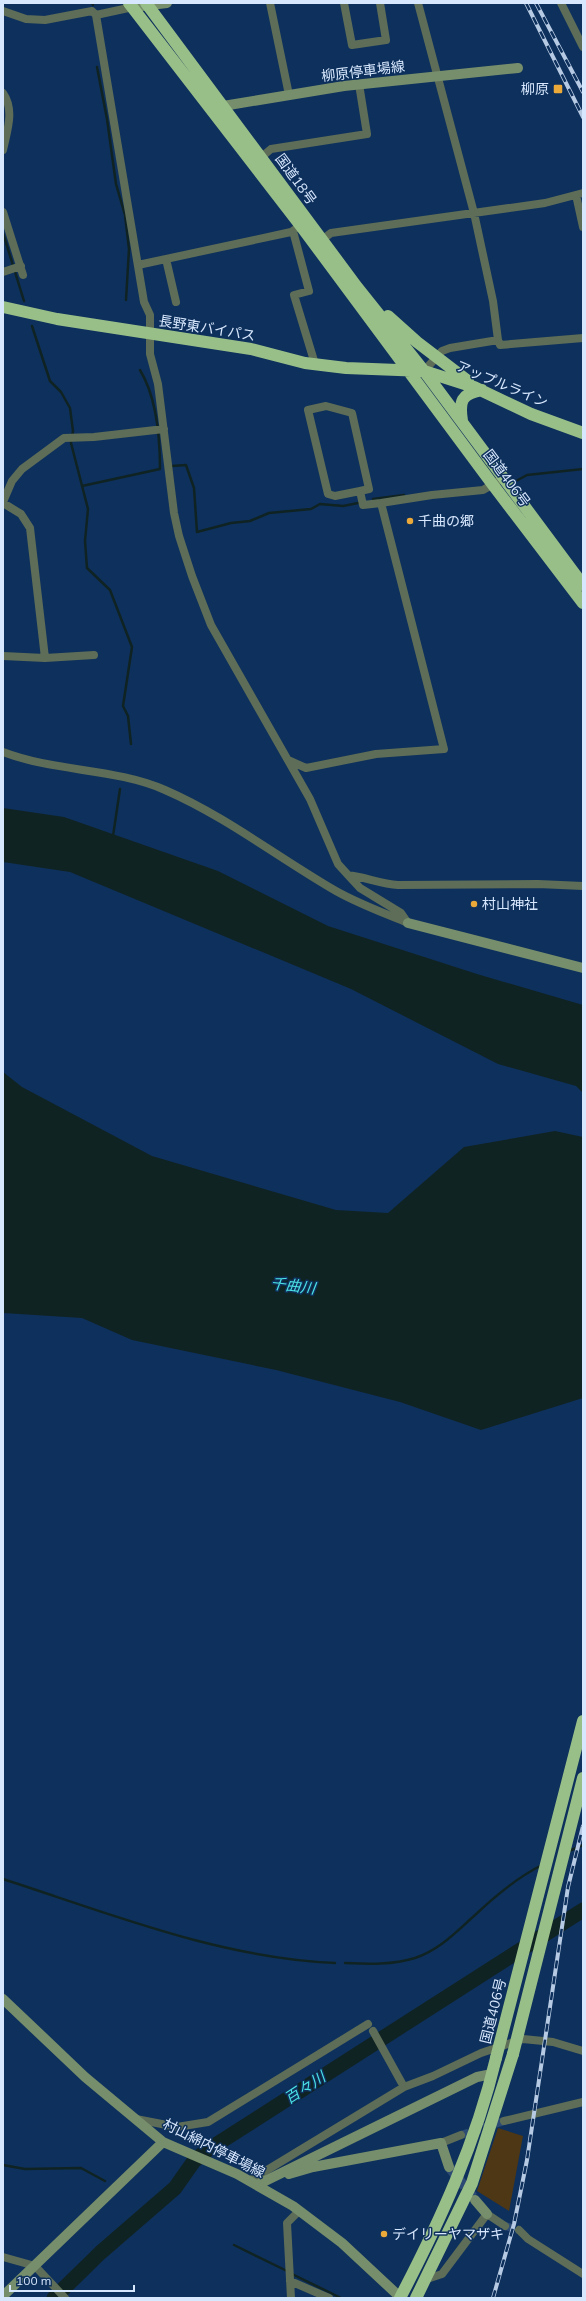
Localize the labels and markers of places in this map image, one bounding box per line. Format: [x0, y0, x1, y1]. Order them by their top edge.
place label: 柳原 [521, 80, 549, 98]
marker: 柳原 [552, 83, 564, 95]
place label: 千曲の郷 [418, 512, 474, 530]
marker: 千曲の郷 [405, 516, 415, 526]
place label: 村山神社 [482, 895, 538, 913]
marker: 村山神社 [469, 899, 479, 909]
place label: デイリーヤマザキ [392, 2225, 504, 2243]
marker: デイリーヤマザキ [379, 2229, 389, 2239]

